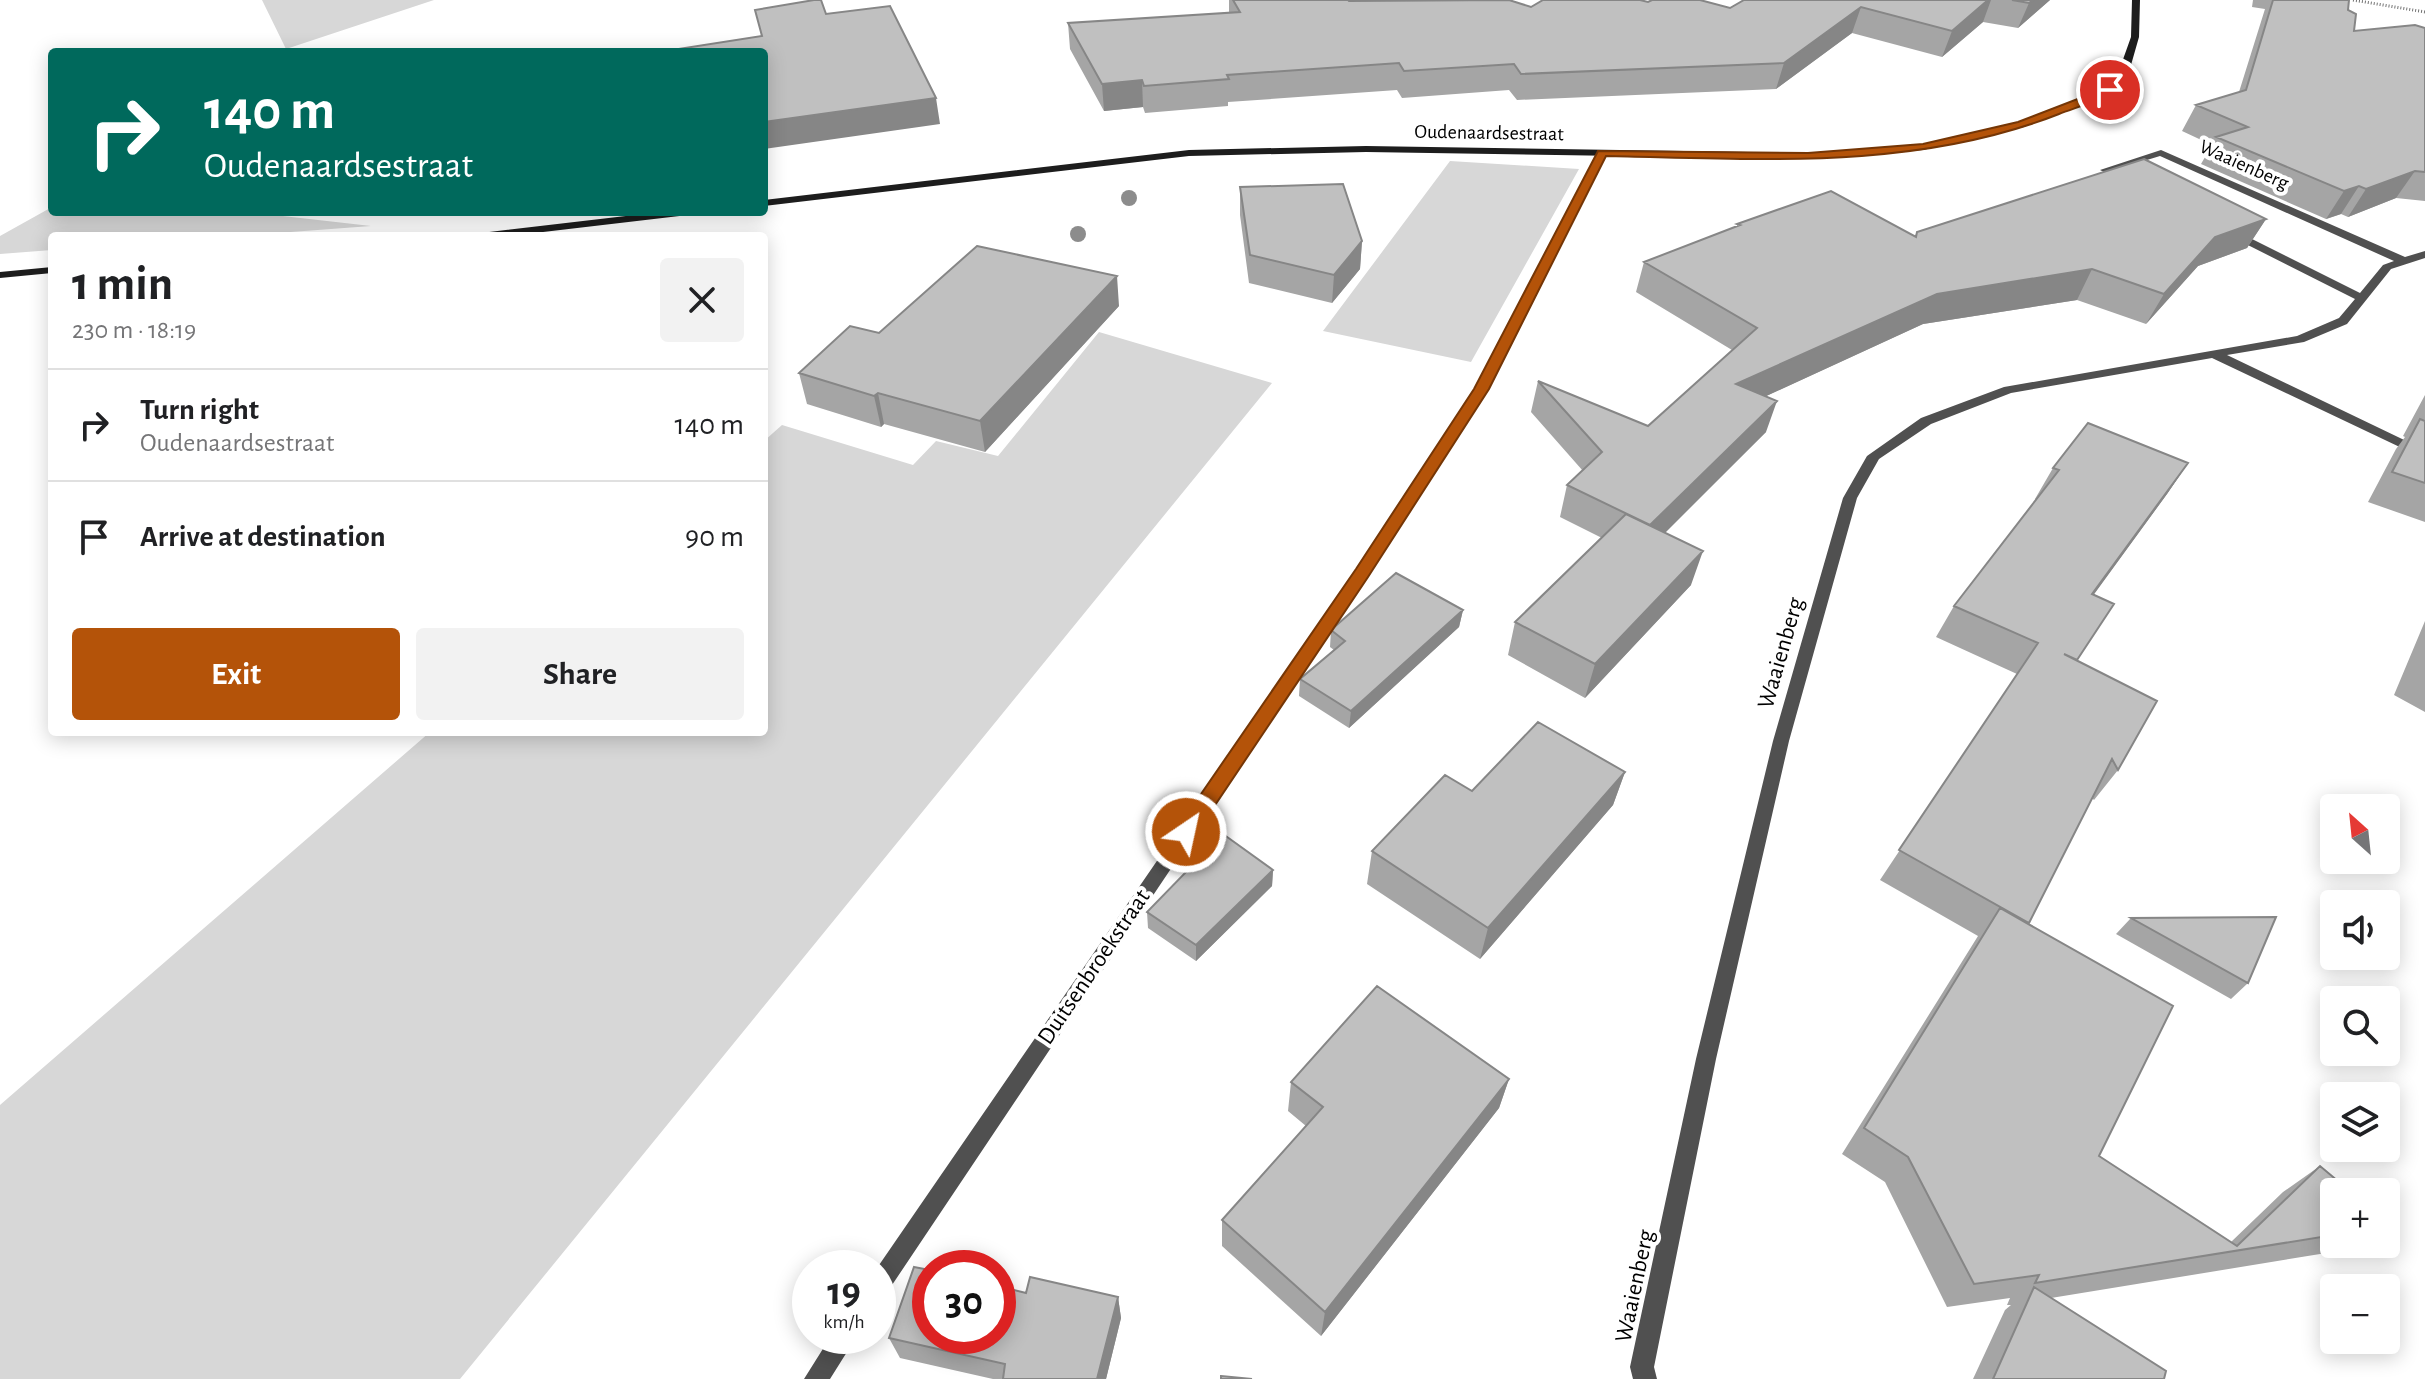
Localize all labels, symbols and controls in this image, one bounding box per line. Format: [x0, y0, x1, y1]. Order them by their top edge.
pin [2076, 56, 2144, 124]
icon: arrive [2088, 68, 2132, 112]
icon: right [72, 80, 176, 184]
text: 140 m [204, 83, 335, 139]
street label: Oudenaardsestraat [1414, 122, 1564, 144]
street label: Waaienberg [2196, 136, 2292, 194]
text: Oudenaardsestraat [204, 148, 473, 184]
button: close [660, 258, 744, 342]
text: 1 min [72, 261, 173, 309]
text: 230 m · 18:19 [72, 317, 196, 343]
text: Turn right [140, 395, 259, 425]
icon: right [72, 403, 116, 447]
text: 140 m [674, 410, 744, 440]
text: Oudenaardsestraat [140, 430, 334, 456]
icon: arrive [72, 515, 116, 559]
text: Arrive at destination [140, 522, 386, 552]
text: 90 m [685, 522, 744, 552]
street label: Waaienberg [1754, 594, 1808, 711]
button: Exit [72, 628, 400, 720]
button: Share [416, 628, 744, 720]
position arrow [1144, 790, 1228, 874]
north arrow [2320, 794, 2400, 874]
map controls [2320, 794, 2400, 1354]
street label: Duitsenbroekstraat [1033, 885, 1155, 1049]
button: sound [2320, 890, 2400, 970]
button: search [2320, 986, 2400, 1066]
button: layers [2320, 1082, 2400, 1162]
button: + [2320, 1178, 2400, 1258]
street label: Waaienberg [1611, 1227, 1659, 1344]
speed limit sign: 30 [912, 1250, 1016, 1354]
text: 19 [827, 1272, 861, 1312]
button: − [2320, 1274, 2400, 1354]
text: km/h [823, 1312, 865, 1332]

